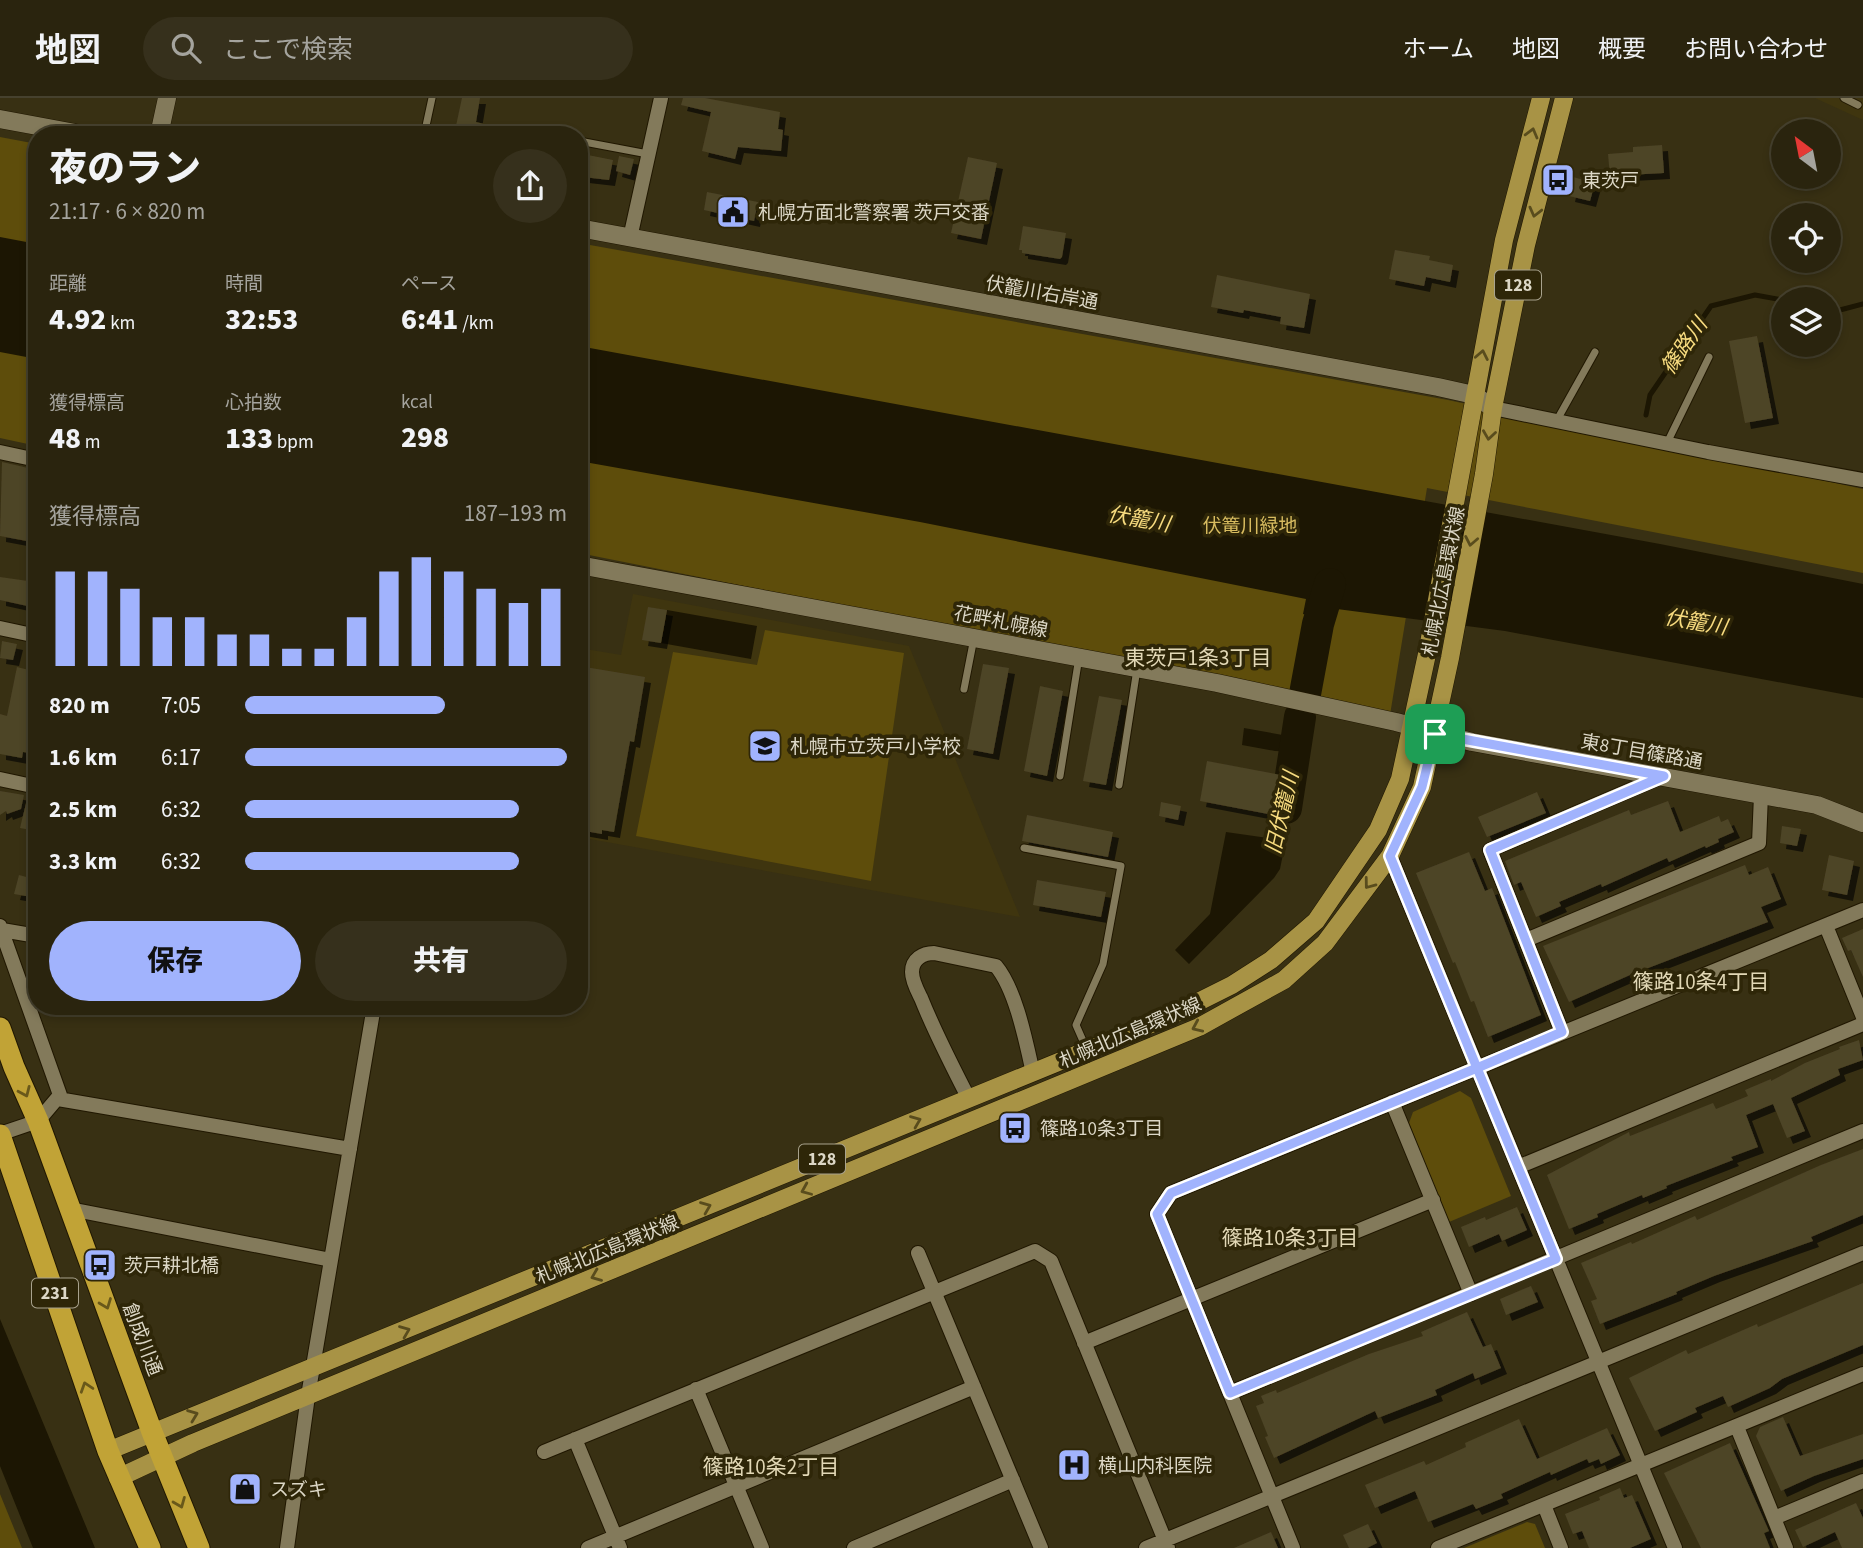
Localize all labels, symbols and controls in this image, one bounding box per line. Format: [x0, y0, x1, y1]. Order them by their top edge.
search box [143, 17, 633, 80]
text: 地図 [35, 27, 101, 74]
icon: search [167, 29, 205, 67]
text: ここで検索 [223, 31, 353, 68]
text: ホーム [1403, 32, 1474, 67]
text: 地図 [1512, 32, 1560, 67]
text: 概要 [1598, 32, 1646, 67]
text: お問い合わせ [1684, 32, 1828, 67]
north arrow [1771, 119, 1841, 189]
map controls [1771, 119, 1841, 357]
one-way arrow [1524, 127, 1538, 139]
text: 夜のラン [49, 142, 201, 196]
button: share [493, 149, 567, 223]
bus stop icon: 東茨戸 [1539, 161, 1577, 199]
place label: 東茨戸 [1582, 168, 1639, 195]
public building icon: 札幌方面北警察署 茨戸交番 [714, 193, 752, 231]
text: 21:17 · 6 × 820 m [49, 195, 205, 228]
place label: 札幌方面北警察署 茨戸交番 [758, 200, 990, 227]
button: locate [1771, 203, 1841, 273]
one-way arrow [1529, 206, 1543, 218]
street label: 伏籠川右岸通 [983, 270, 1100, 317]
road number: 128 [1495, 270, 1541, 300]
text: 距離 [49, 271, 87, 298]
text: 時間 [225, 271, 263, 298]
text: ペース [401, 271, 457, 298]
button: layers [1771, 287, 1841, 357]
text: 4.92 [49, 298, 106, 341]
text: 32:53 [225, 298, 298, 341]
text: 6:41 [401, 298, 458, 341]
text: km [106, 310, 135, 337]
text: /km [458, 310, 494, 337]
water label: 篠路川 [1654, 310, 1716, 380]
one-way arrow [1474, 349, 1489, 361]
text: kcal [401, 389, 433, 416]
text: 獲得標高 [49, 390, 125, 417]
text: 心拍数 [225, 390, 282, 417]
text: 298 [401, 416, 449, 459]
text: 48 [49, 417, 81, 460]
text: 133 [225, 417, 273, 460]
text: m [81, 429, 101, 456]
text: bpm [273, 429, 314, 456]
one-way arrow [1482, 429, 1497, 440]
text: 187–193 m [464, 497, 567, 530]
water label: 伏籠川 [1105, 499, 1175, 540]
text: 獲得標高 [49, 500, 141, 533]
street label: 札幌北広島環状線 [1417, 504, 1472, 658]
park label: 伏篭川緑地 [1202, 513, 1298, 540]
one-way arrow [1464, 535, 1479, 547]
street label: 花畔札幌線 [952, 600, 1050, 645]
water label: 伏籠川 [1662, 602, 1732, 643]
district label: 東茨戸1条3丁目 [1125, 643, 1271, 673]
text: 820 m [49, 689, 110, 722]
text: 7:05 [161, 689, 201, 722]
pin [1405, 704, 1465, 764]
icon: arrive [1416, 715, 1454, 753]
school or university icon: 札幌市立茨戸小学校 [746, 727, 784, 765]
street label: 東8丁目篠路通 [1579, 728, 1705, 776]
place label: 札幌市立茨戸小学校 [790, 734, 961, 761]
text: 1.6 km [49, 741, 117, 774]
text: 6:17 [161, 741, 201, 774]
water label: 旧伏籠川 [1258, 767, 1307, 857]
text: 2.5 km [49, 793, 117, 826]
text: 6:32 [161, 793, 201, 826]
text: 3.3 km [49, 845, 117, 878]
text: 6:32 [161, 845, 201, 878]
one-way arrow [1365, 877, 1377, 889]
button: 保存 [49, 921, 301, 1001]
button: 共有 [315, 921, 567, 1001]
district label: 篠路10条4丁目 [1633, 967, 1769, 997]
street label: 札幌北広島環状線 [1055, 991, 1206, 1076]
one-way arrow [1192, 1019, 1204, 1033]
one-way arrow [17, 1085, 31, 1097]
bus stop icon: 篠路10条3丁目 [996, 1109, 1034, 1147]
one-way arrow [910, 1115, 922, 1129]
place label: 篠路10条3丁目 [1040, 1116, 1163, 1143]
road number: 128 [799, 1144, 845, 1174]
one-way arrow [801, 1181, 813, 1195]
one-way arrow [699, 1201, 711, 1215]
street label: 札幌北広島環状線 [532, 1209, 683, 1291]
district label: 篠路10条3丁目 [1222, 1223, 1358, 1253]
bus stop icon: 茨戸耕北橋 [81, 1246, 119, 1284]
place label: 茨戸耕北橋 [124, 1253, 219, 1280]
one-way arrow [590, 1268, 602, 1282]
road number: 231 [32, 1278, 78, 1308]
one-way arrow [97, 1298, 111, 1310]
street label: 創成川通 [115, 1299, 168, 1380]
one-way arrow [398, 1325, 410, 1339]
one-way arrow [80, 1381, 94, 1394]
one-way arrow [187, 1409, 199, 1423]
hospital icon: 横山内科医院 [1055, 1446, 1093, 1484]
district label: 篠路10条2丁目 [703, 1452, 839, 1482]
place label: 横山内科医院 [1098, 1453, 1212, 1480]
shop icon: スズキ [226, 1470, 264, 1508]
place label: スズキ [270, 1477, 327, 1504]
one-way arrow [172, 1496, 186, 1508]

